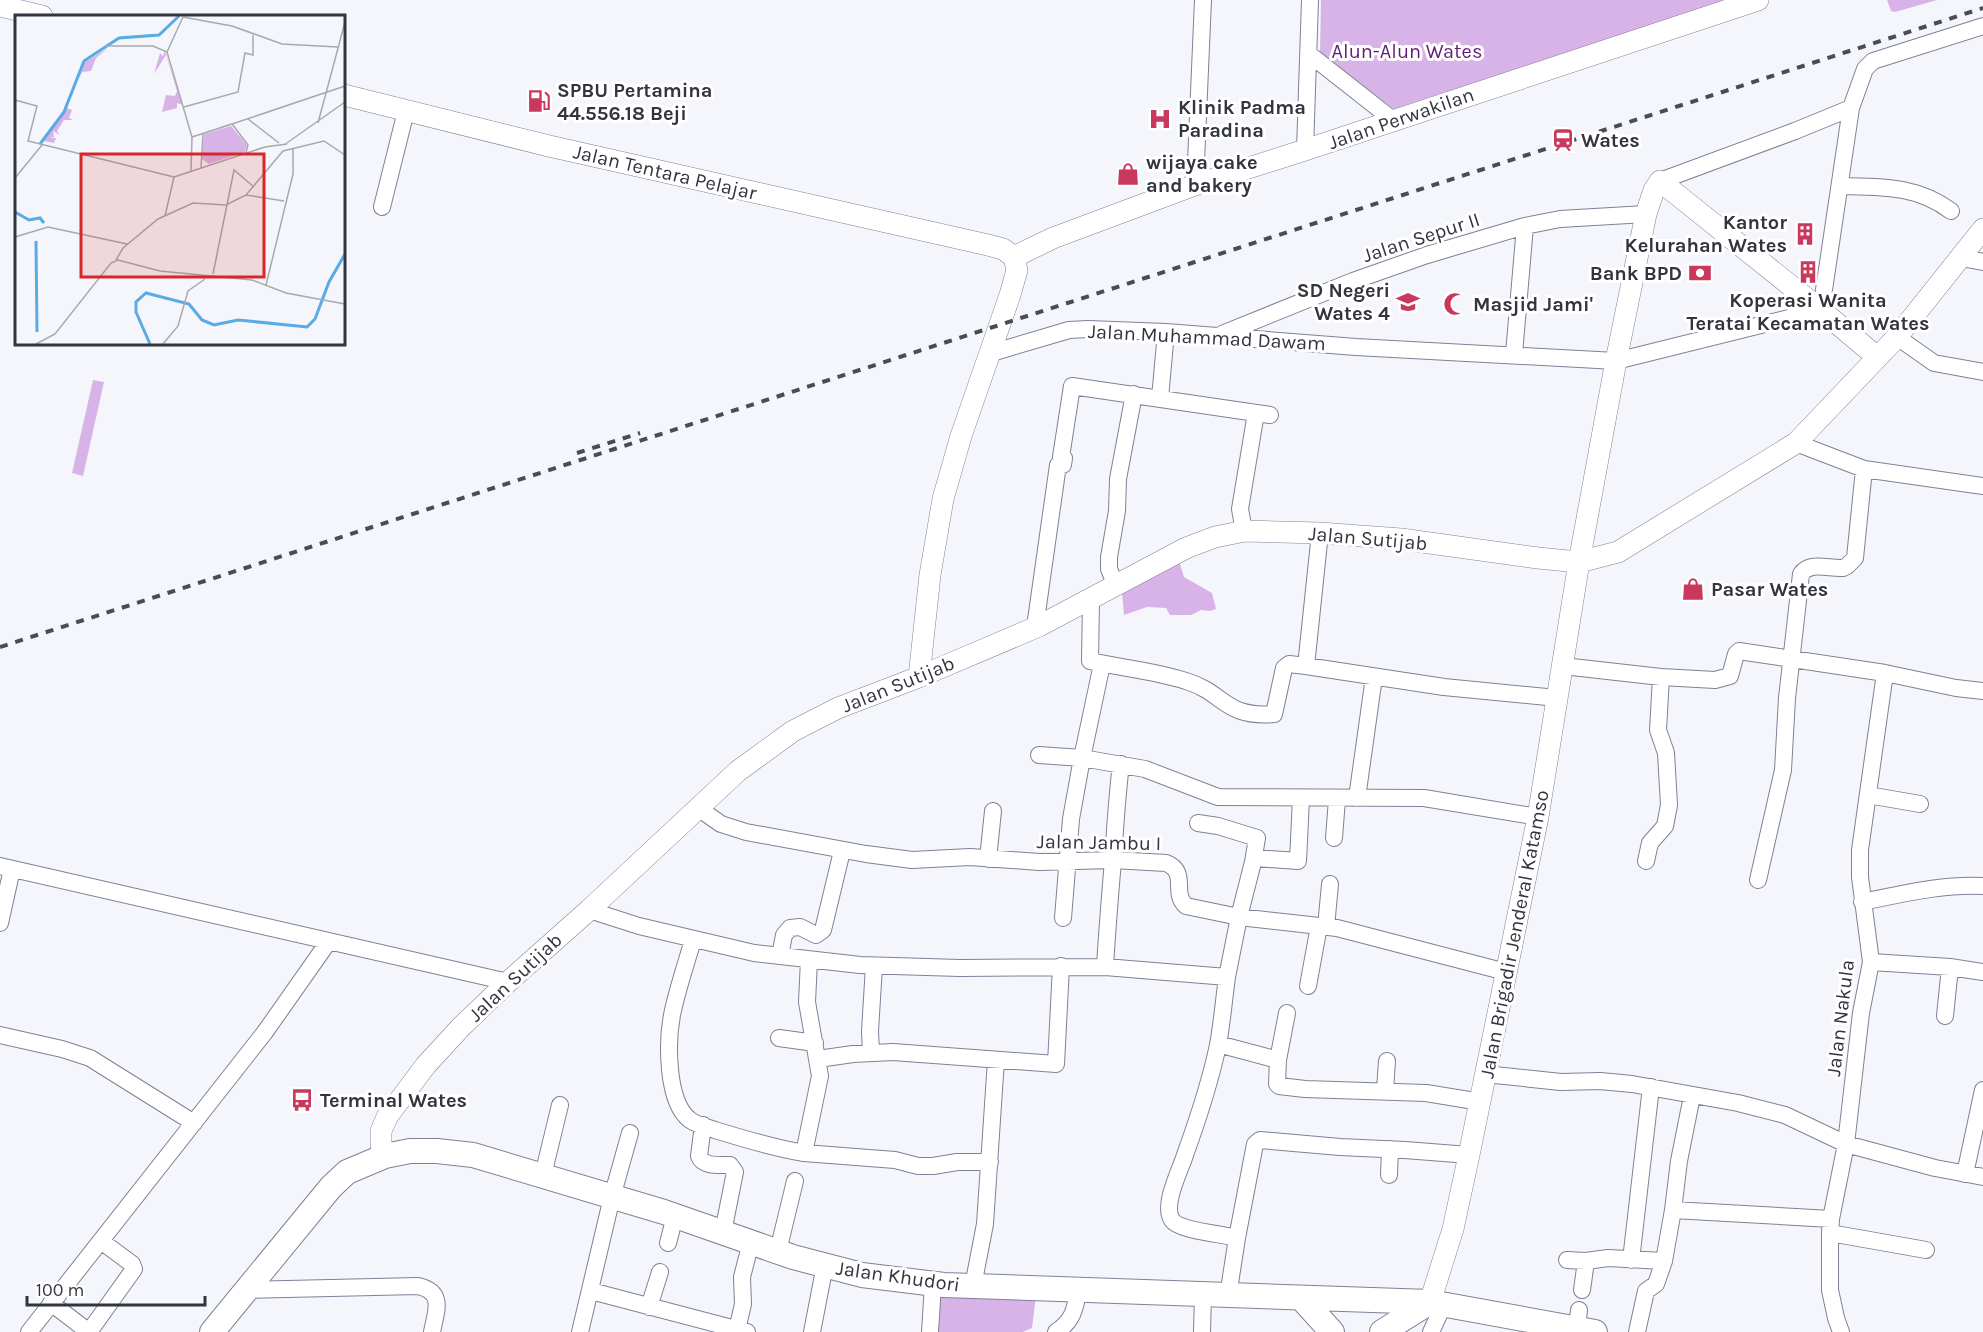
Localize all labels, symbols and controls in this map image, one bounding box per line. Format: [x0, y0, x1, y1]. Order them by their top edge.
inset map [15, 15, 345, 345]
park label: Alun-Alun Wates [1332, 40, 1482, 63]
place label: SPBU Pertamina 44.556.18 Beji [557, 79, 713, 125]
street label: Jalan Perwakilan [1325, 83, 1477, 154]
fuel station icon: SPBU Pertamina 44.556.18 Beji [526, 88, 552, 114]
place label: Klinik Padma Paradina [1178, 96, 1306, 142]
hospital icon: Klinik Padma Paradina [1147, 106, 1173, 132]
station icon: Wates [1550, 127, 1576, 153]
place label: Wates [1581, 129, 1640, 152]
street label: Jalan Tentara Pelajar [571, 140, 759, 205]
place label: wijaya cake and bakery [1146, 151, 1258, 197]
shop icon: wijaya cake and bakery [1115, 161, 1141, 187]
street label: Jalan Sepur II [1360, 208, 1483, 267]
place label: Kantor Kelurahan Wates [1625, 211, 1787, 257]
building icon: Kantor Kelurahan Wates [1792, 221, 1818, 247]
building icon: Koperasi Wanita Teratai Kecamatan Wates [1795, 259, 1821, 285]
bank icon: Bank BPD [1687, 260, 1713, 286]
place label: Bank BPD [1590, 262, 1682, 285]
place label: SD Negeri Wates 4 [1297, 279, 1390, 325]
school or university icon: SD Negeri Wates 4 [1395, 289, 1421, 315]
place label: Koperasi Wanita Teratai Kecamatan Wates [1687, 289, 1929, 335]
mosque icon: Masjid Jami' [1442, 291, 1468, 317]
place label: Masjid Jami' [1473, 293, 1593, 316]
street label: Jalan Muhammad Dawam [1087, 320, 1326, 355]
street label: Jalan Sutijab [1308, 522, 1428, 555]
shop icon: Pasar Wates [1680, 576, 1706, 602]
place label: Pasar Wates [1711, 578, 1828, 601]
street label: Jalan Sutijab [839, 651, 958, 717]
street label: Jalan Brigadir Jenderal Katamso [1475, 788, 1554, 1080]
street label: Jalan Jambu I [1036, 830, 1161, 855]
street label: Jalan Sutijab [464, 928, 567, 1026]
street label: Jalan Nakula [1822, 958, 1859, 1078]
bus stop icon: Terminal Wates [289, 1087, 315, 1113]
place label: Terminal Wates [320, 1089, 467, 1112]
street label: Jalan Khudori [835, 1256, 961, 1297]
scale bar [27, 1269, 206, 1307]
text: 100 m [36, 1279, 84, 1301]

